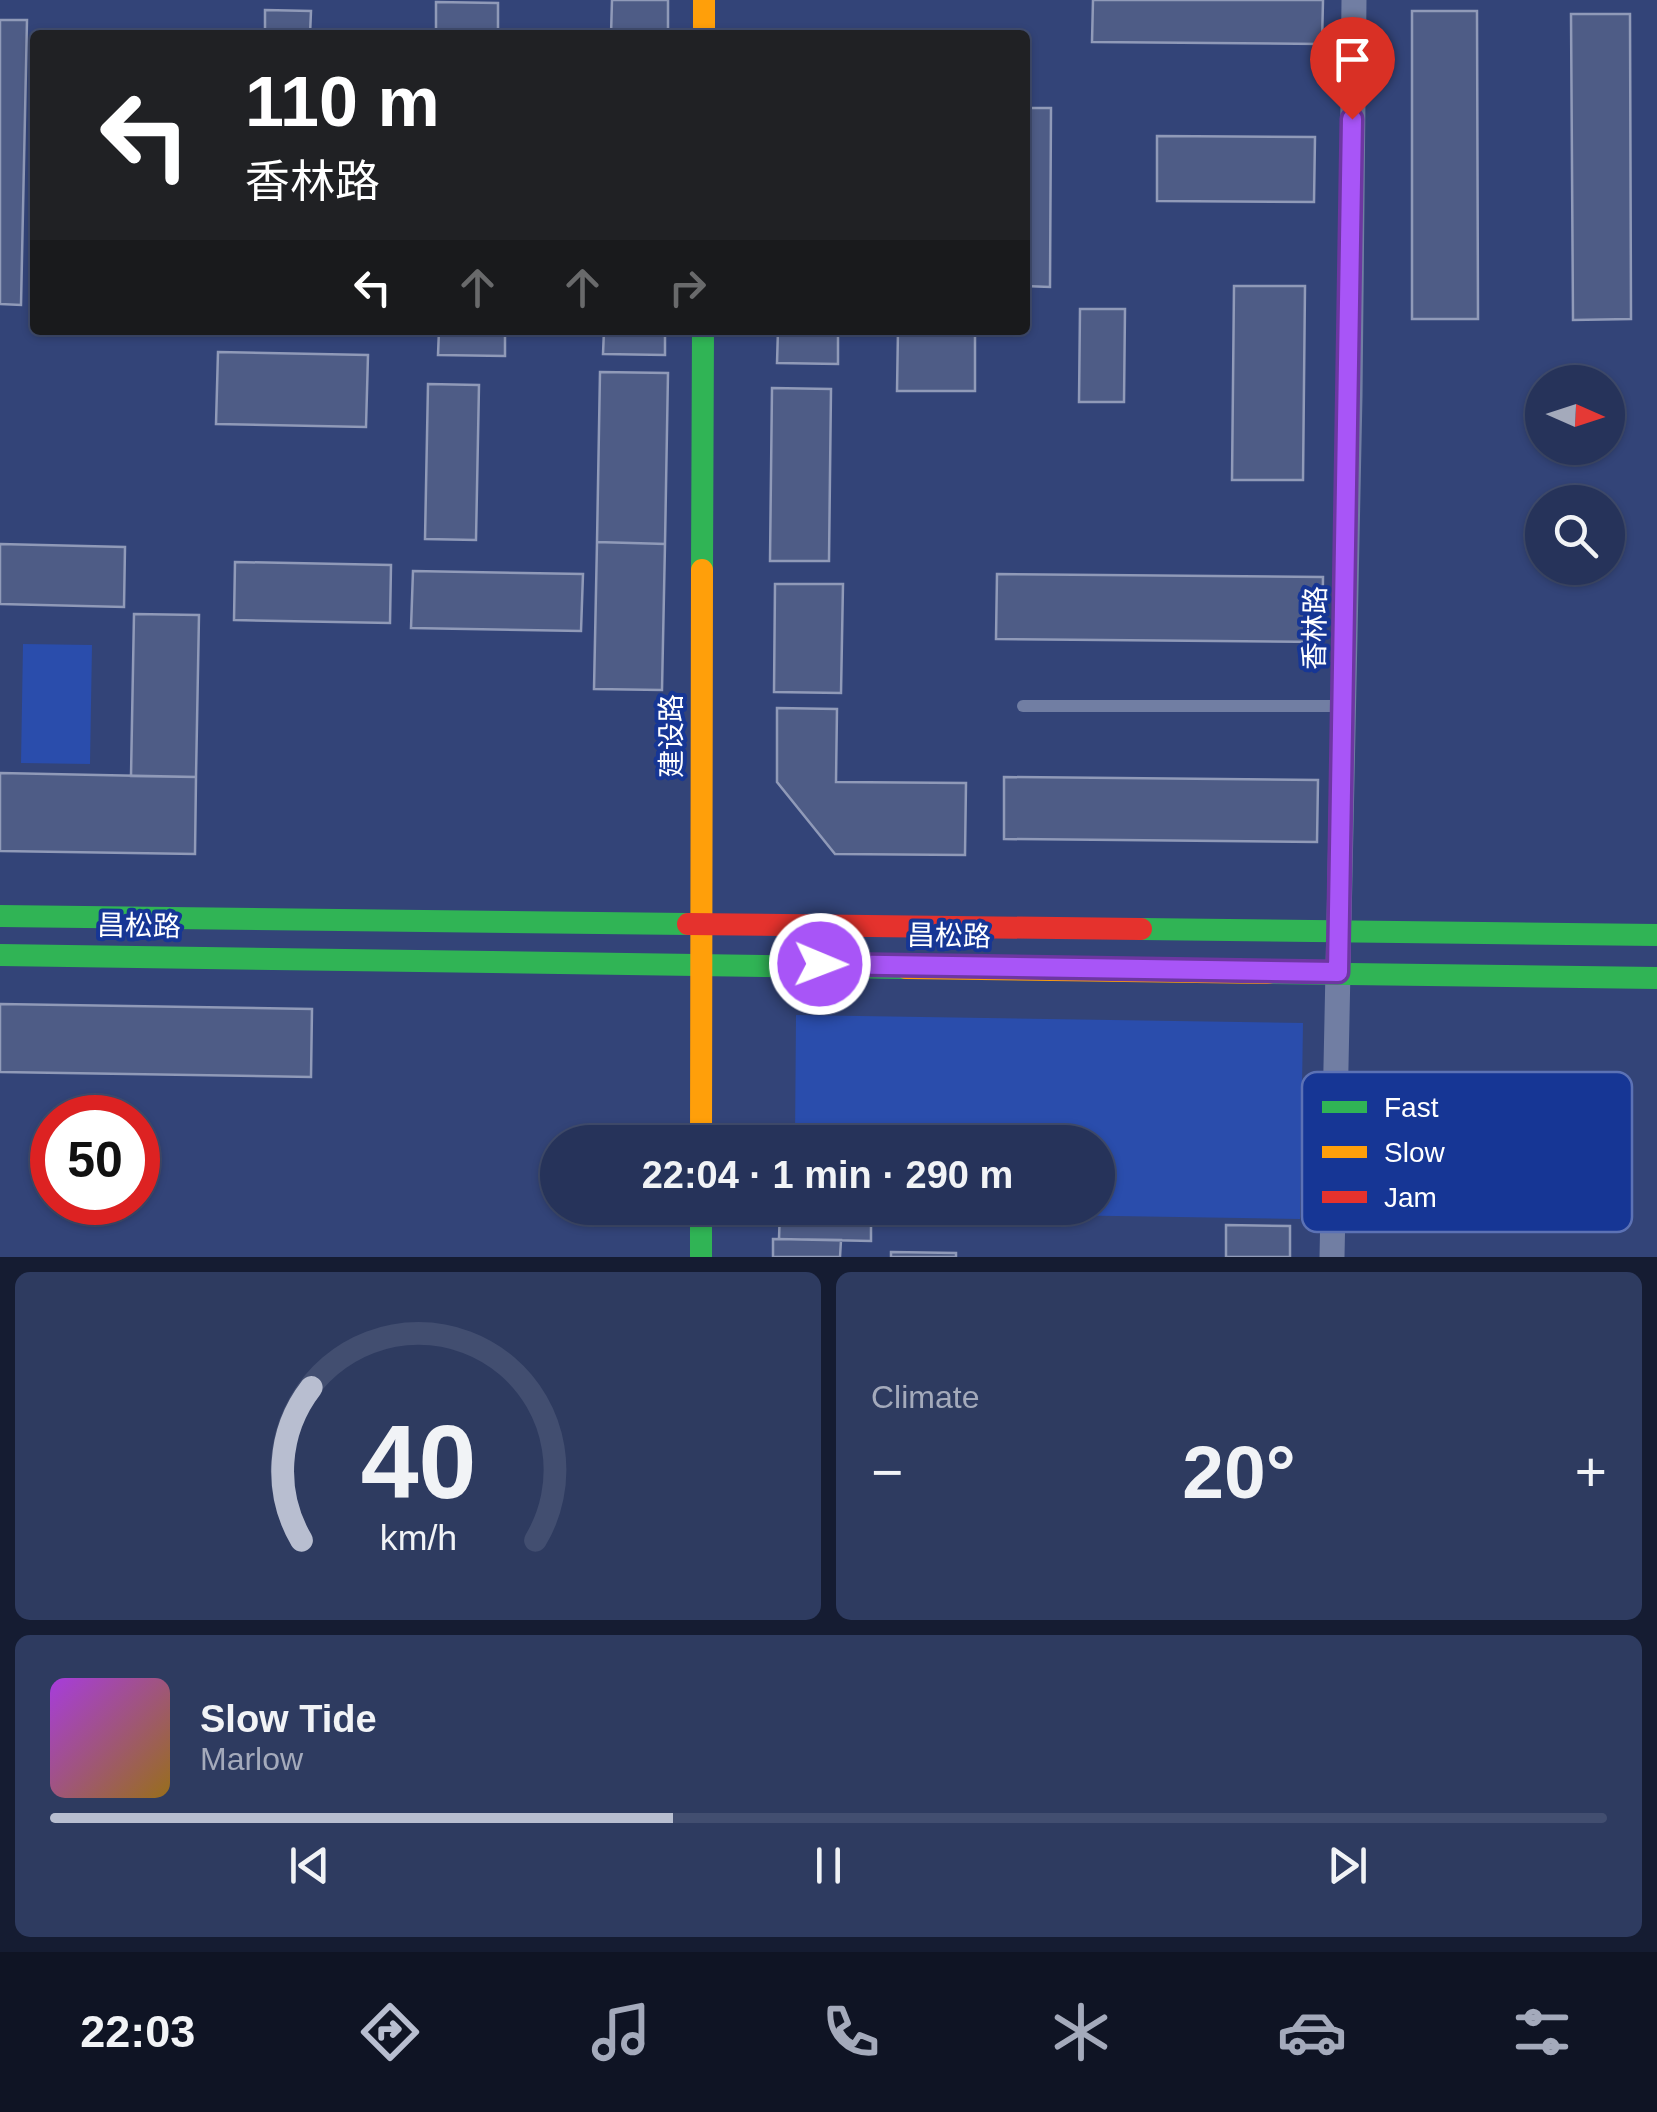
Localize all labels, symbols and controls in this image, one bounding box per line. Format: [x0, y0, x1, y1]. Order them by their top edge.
pin [1310, 17, 1395, 120]
icon: arrive [1325, 32, 1380, 87]
text: 110 m [245, 63, 440, 141]
icon: left [80, 70, 210, 200]
text: 香林路 [245, 156, 380, 207]
icon: left [345, 260, 400, 315]
icon: ahead [450, 260, 505, 315]
icon: ahead [555, 260, 610, 315]
icon: right [660, 260, 715, 315]
north arrow [1525, 365, 1625, 465]
map controls [1525, 365, 1625, 585]
button: search [1525, 485, 1625, 585]
street label: 香林路 [1299, 586, 1331, 670]
street label: 建设路 [656, 694, 687, 778]
street label: 昌松路 [97, 910, 181, 942]
position arrow [768, 912, 872, 1016]
street label: 昌松路 [907, 920, 991, 952]
legend [1302, 1072, 1632, 1232]
text: Fast [1384, 1092, 1439, 1123]
speed limit sign: 50 [30, 1095, 160, 1225]
text: Slow [1384, 1137, 1445, 1168]
text: 22:04 · 1 min · 290 m [642, 1154, 1013, 1196]
text: Jam [1384, 1182, 1437, 1213]
text: Climate [871, 1379, 979, 1415]
text: 40 [360, 1404, 476, 1520]
text: 20° [1182, 1430, 1296, 1514]
text: − [871, 1441, 903, 1503]
text: + [1575, 1441, 1607, 1503]
text: km/h [379, 1518, 457, 1558]
text: Slow Tide [200, 1698, 377, 1740]
text: Marlow [200, 1741, 303, 1777]
icon: previous [282, 1838, 337, 1893]
icon: pause [801, 1838, 856, 1893]
icon: next [1320, 1838, 1375, 1893]
icon: directions [355, 1997, 425, 2067]
icon: music [586, 1997, 656, 2067]
icon: phone [816, 1997, 886, 2067]
icon: climate [1046, 1997, 1116, 2067]
icon: car [1277, 1997, 1347, 2067]
icon: filters [1507, 1997, 1577, 2067]
text: 22:03 [80, 2006, 195, 2057]

